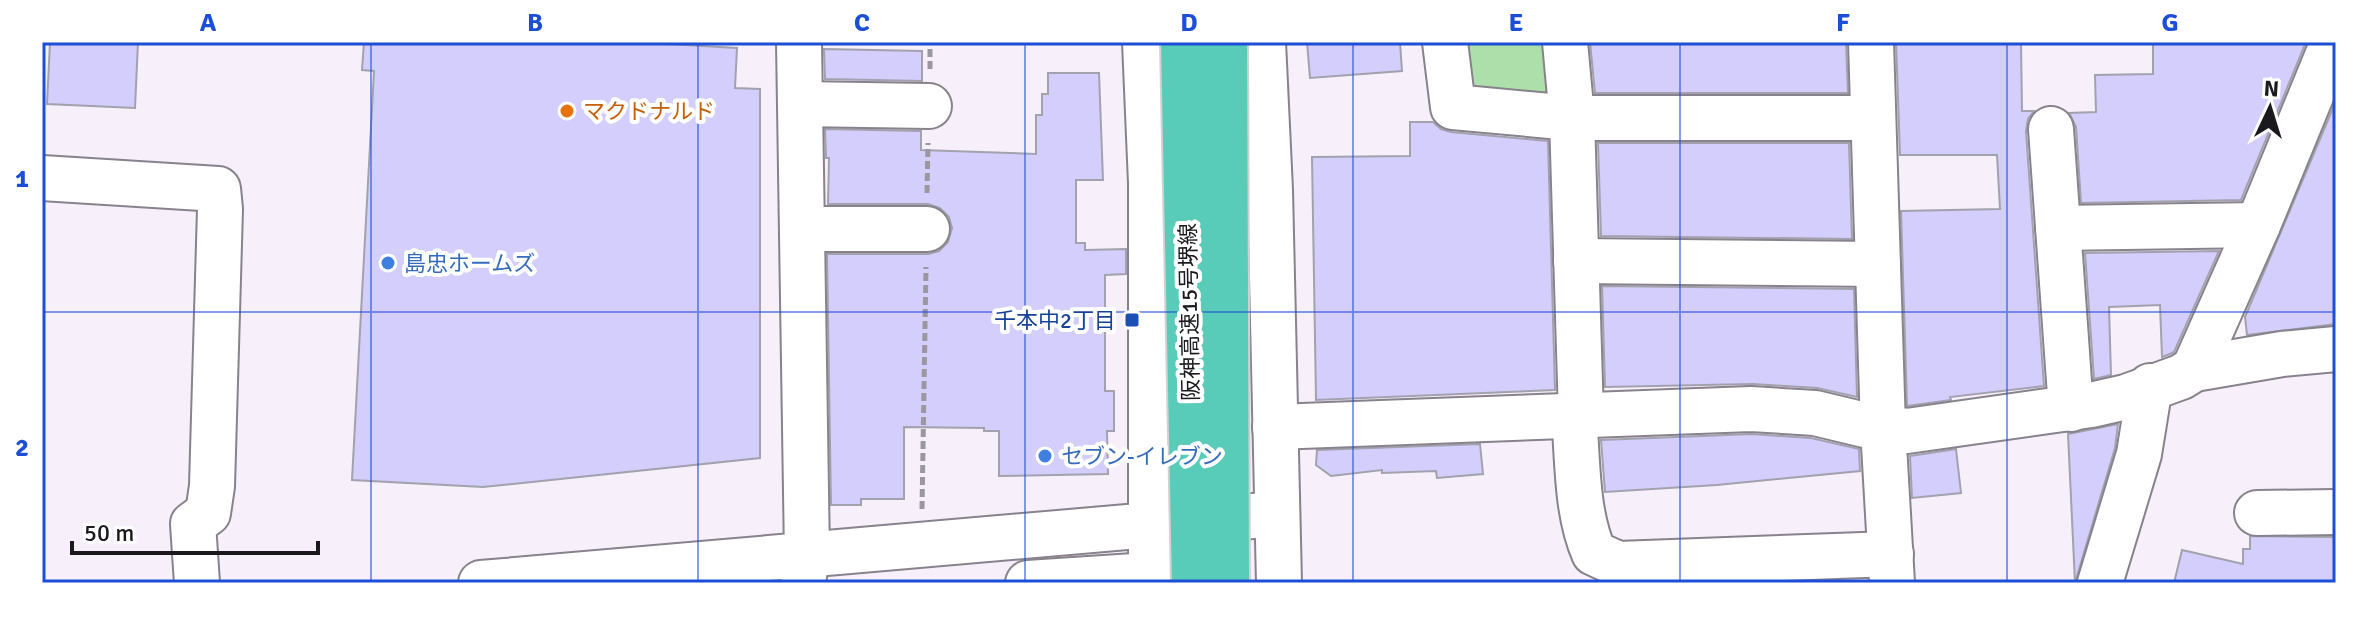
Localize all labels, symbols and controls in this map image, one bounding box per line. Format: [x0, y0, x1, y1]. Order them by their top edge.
text: A [200, 7, 217, 39]
text: B [527, 7, 543, 39]
text: C [854, 7, 870, 39]
text: D [1180, 7, 1198, 39]
text: E [1509, 7, 1523, 39]
text: F [1836, 7, 1850, 39]
text: G [2161, 7, 2179, 39]
north arrow [2230, 68, 2310, 148]
text: N [2263, 75, 2280, 103]
place label: マクドナルド [583, 98, 715, 125]
marker: マクドナルド [558, 102, 576, 120]
text: 1 [15, 163, 29, 195]
street label: 阪神高速15号堺線 [1174, 223, 1205, 401]
place label: 島忠ホームズ [404, 250, 535, 277]
marker: 島忠ホームズ [379, 254, 397, 272]
place label: 千本中2丁目 [994, 307, 1116, 334]
marker: 千本中2丁目 [1123, 311, 1141, 329]
text: 2 [15, 432, 29, 464]
place label: セブン-イレブン [1061, 443, 1223, 470]
marker: セブン-イレブン [1036, 447, 1054, 465]
scale bar [72, 505, 318, 555]
text: 50 m [84, 518, 134, 548]

